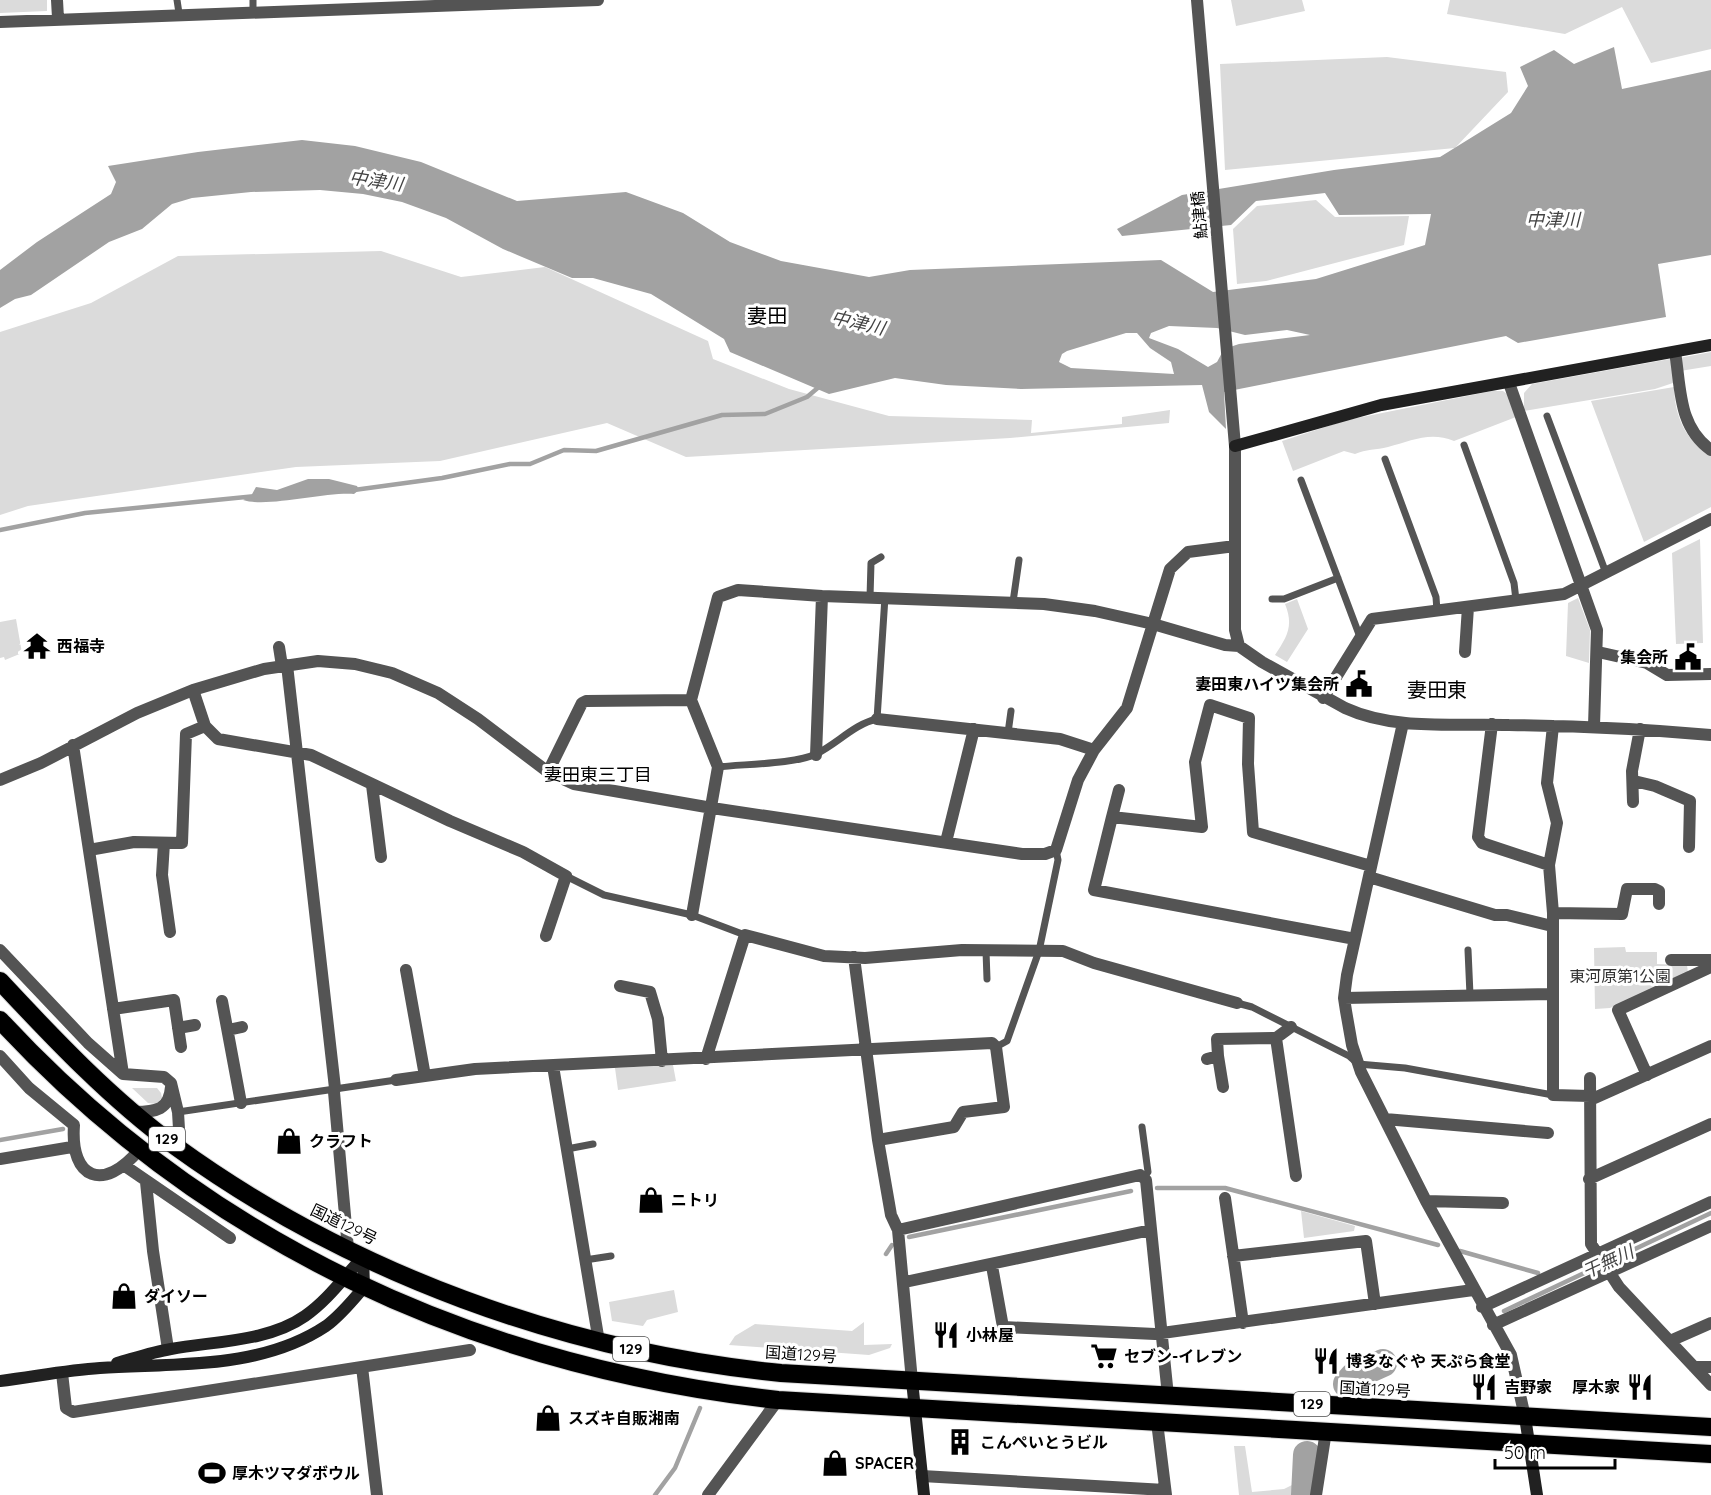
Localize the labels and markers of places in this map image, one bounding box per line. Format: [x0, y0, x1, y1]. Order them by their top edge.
temple icon: 西福寺 [22, 631, 52, 661]
place label: 西福寺 [57, 636, 105, 656]
public building icon: 集会所 [1673, 642, 1703, 672]
place label: 集会所 [1620, 647, 1668, 667]
public building icon: 妻田東ハイツ集会所 [1344, 669, 1374, 699]
place label: 妻田東ハイツ集会所 [1195, 674, 1339, 694]
shop icon: クラフト [274, 1126, 304, 1156]
place label: クラフト [309, 1131, 373, 1151]
shop icon: ニトリ [636, 1185, 666, 1215]
place label: ニトリ [671, 1190, 719, 1210]
shop icon: ダイソー [109, 1281, 139, 1311]
place label: ダイソー [144, 1286, 208, 1306]
restaurant icon: 小林屋 [931, 1320, 961, 1350]
place label: 小林屋 [966, 1325, 1014, 1345]
supermarket icon: セブン-イレブン [1089, 1341, 1119, 1371]
place label: セブン-イレブン [1124, 1346, 1242, 1366]
restaurant icon: 博多なぐや 天ぷら食堂 [1311, 1346, 1341, 1376]
place label: 博多なぐや 天ぷら食堂 [1346, 1351, 1510, 1371]
restaurant icon: 吉野家 [1469, 1372, 1499, 1402]
restaurant icon: 厚木家 [1625, 1372, 1655, 1402]
place label: 吉野家 [1504, 1377, 1552, 1397]
place label: 厚木家 [1572, 1377, 1620, 1397]
shop icon: スズキ自販湘南 [533, 1403, 563, 1433]
place label: スズキ自販湘南 [568, 1408, 680, 1428]
building icon: こんぺいとうビル [945, 1427, 975, 1457]
place label: こんぺいとうビル [980, 1432, 1108, 1452]
shop icon: SPACER [820, 1448, 850, 1478]
place label: SPACER [855, 1453, 914, 1473]
sports icon: 厚木ツマダボウル [197, 1458, 227, 1488]
place label: 厚木ツマダボウル [232, 1463, 360, 1483]

